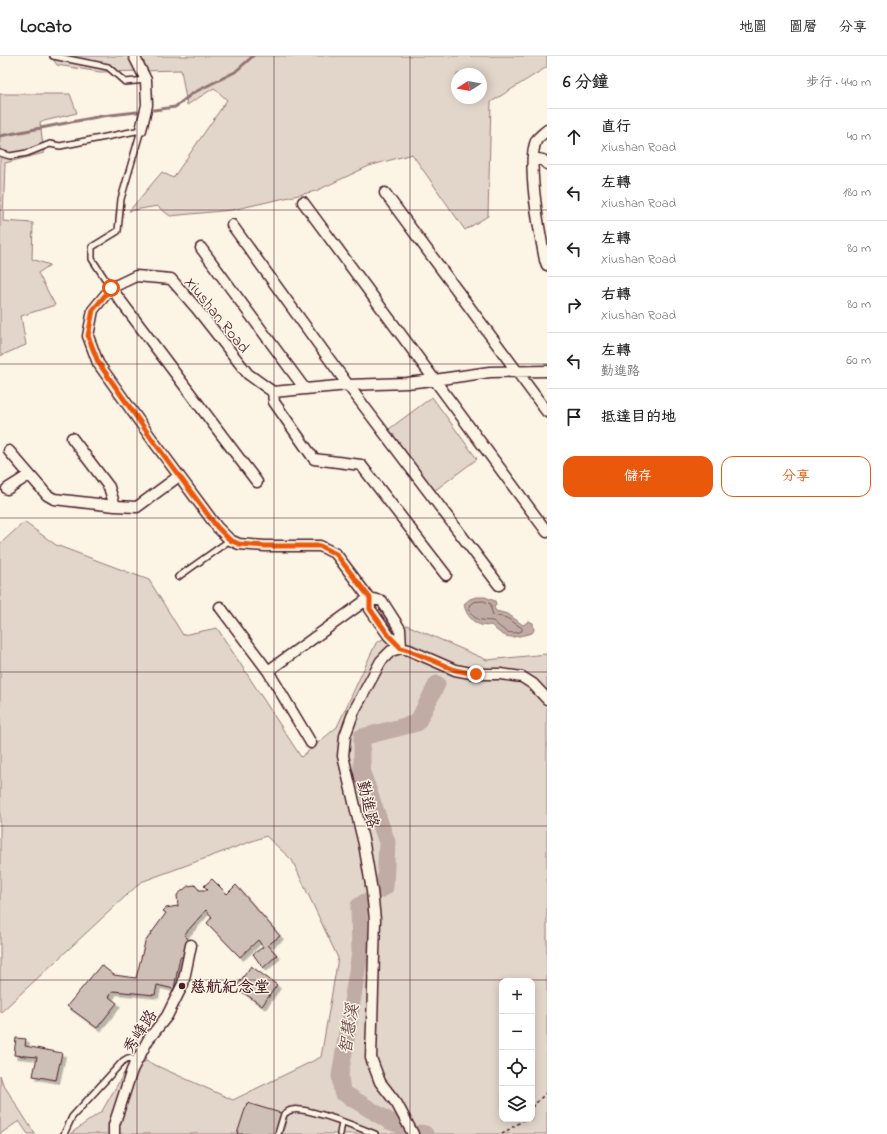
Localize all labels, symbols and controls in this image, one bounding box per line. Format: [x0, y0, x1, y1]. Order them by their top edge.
text: Locato [20, 14, 72, 41]
text: 地圖 [739, 17, 767, 38]
text: 圖層 [789, 17, 817, 38]
text: 分享 [839, 17, 867, 38]
north arrow [451, 68, 487, 104]
text: 6 分鐘 [563, 70, 609, 95]
text: 步行 · 440 m [806, 73, 871, 92]
text: 直行 [601, 116, 631, 138]
icon: ahead [563, 126, 585, 148]
text: 40 m [847, 127, 871, 146]
text: Xiushan Road [601, 138, 676, 157]
text: 左轉 [601, 172, 631, 194]
icon: left [563, 182, 585, 204]
text: 180 m [843, 183, 871, 202]
text: Xiushan Road [601, 194, 676, 213]
text: 左轉 [601, 228, 631, 250]
icon: left [563, 238, 585, 260]
text: 80 m [847, 239, 871, 258]
text: Xiushan Road [601, 250, 676, 269]
street label: Xiushan Road [178, 272, 255, 359]
route start [102, 279, 120, 297]
text: 右轉 [601, 284, 631, 306]
icon: right [563, 294, 585, 316]
text: 80 m [847, 295, 871, 314]
text: Xiushan Road [601, 306, 676, 325]
text: 左轉 [601, 340, 631, 362]
icon: left [563, 350, 585, 372]
text: 60 m [846, 351, 871, 370]
text: 勤進路 [601, 362, 640, 381]
icon: arrive [563, 406, 585, 428]
text: 抵達目的地 [601, 406, 676, 428]
button: 儲存 [563, 456, 713, 497]
button: 分享 [721, 456, 871, 497]
route end [467, 665, 485, 683]
street label: 勤進路 [350, 778, 384, 831]
place label: 慈航紀念堂 [190, 976, 270, 1000]
map controls [499, 978, 535, 1122]
button: + [499, 978, 535, 1014]
marker: 慈航紀念堂 [177, 981, 187, 991]
water label: 智慧溪 [333, 1001, 366, 1056]
street label: 秀峰路 [118, 1005, 164, 1059]
button: − [499, 1014, 535, 1050]
button: locate [499, 1050, 535, 1086]
button: layers [499, 1086, 535, 1122]

